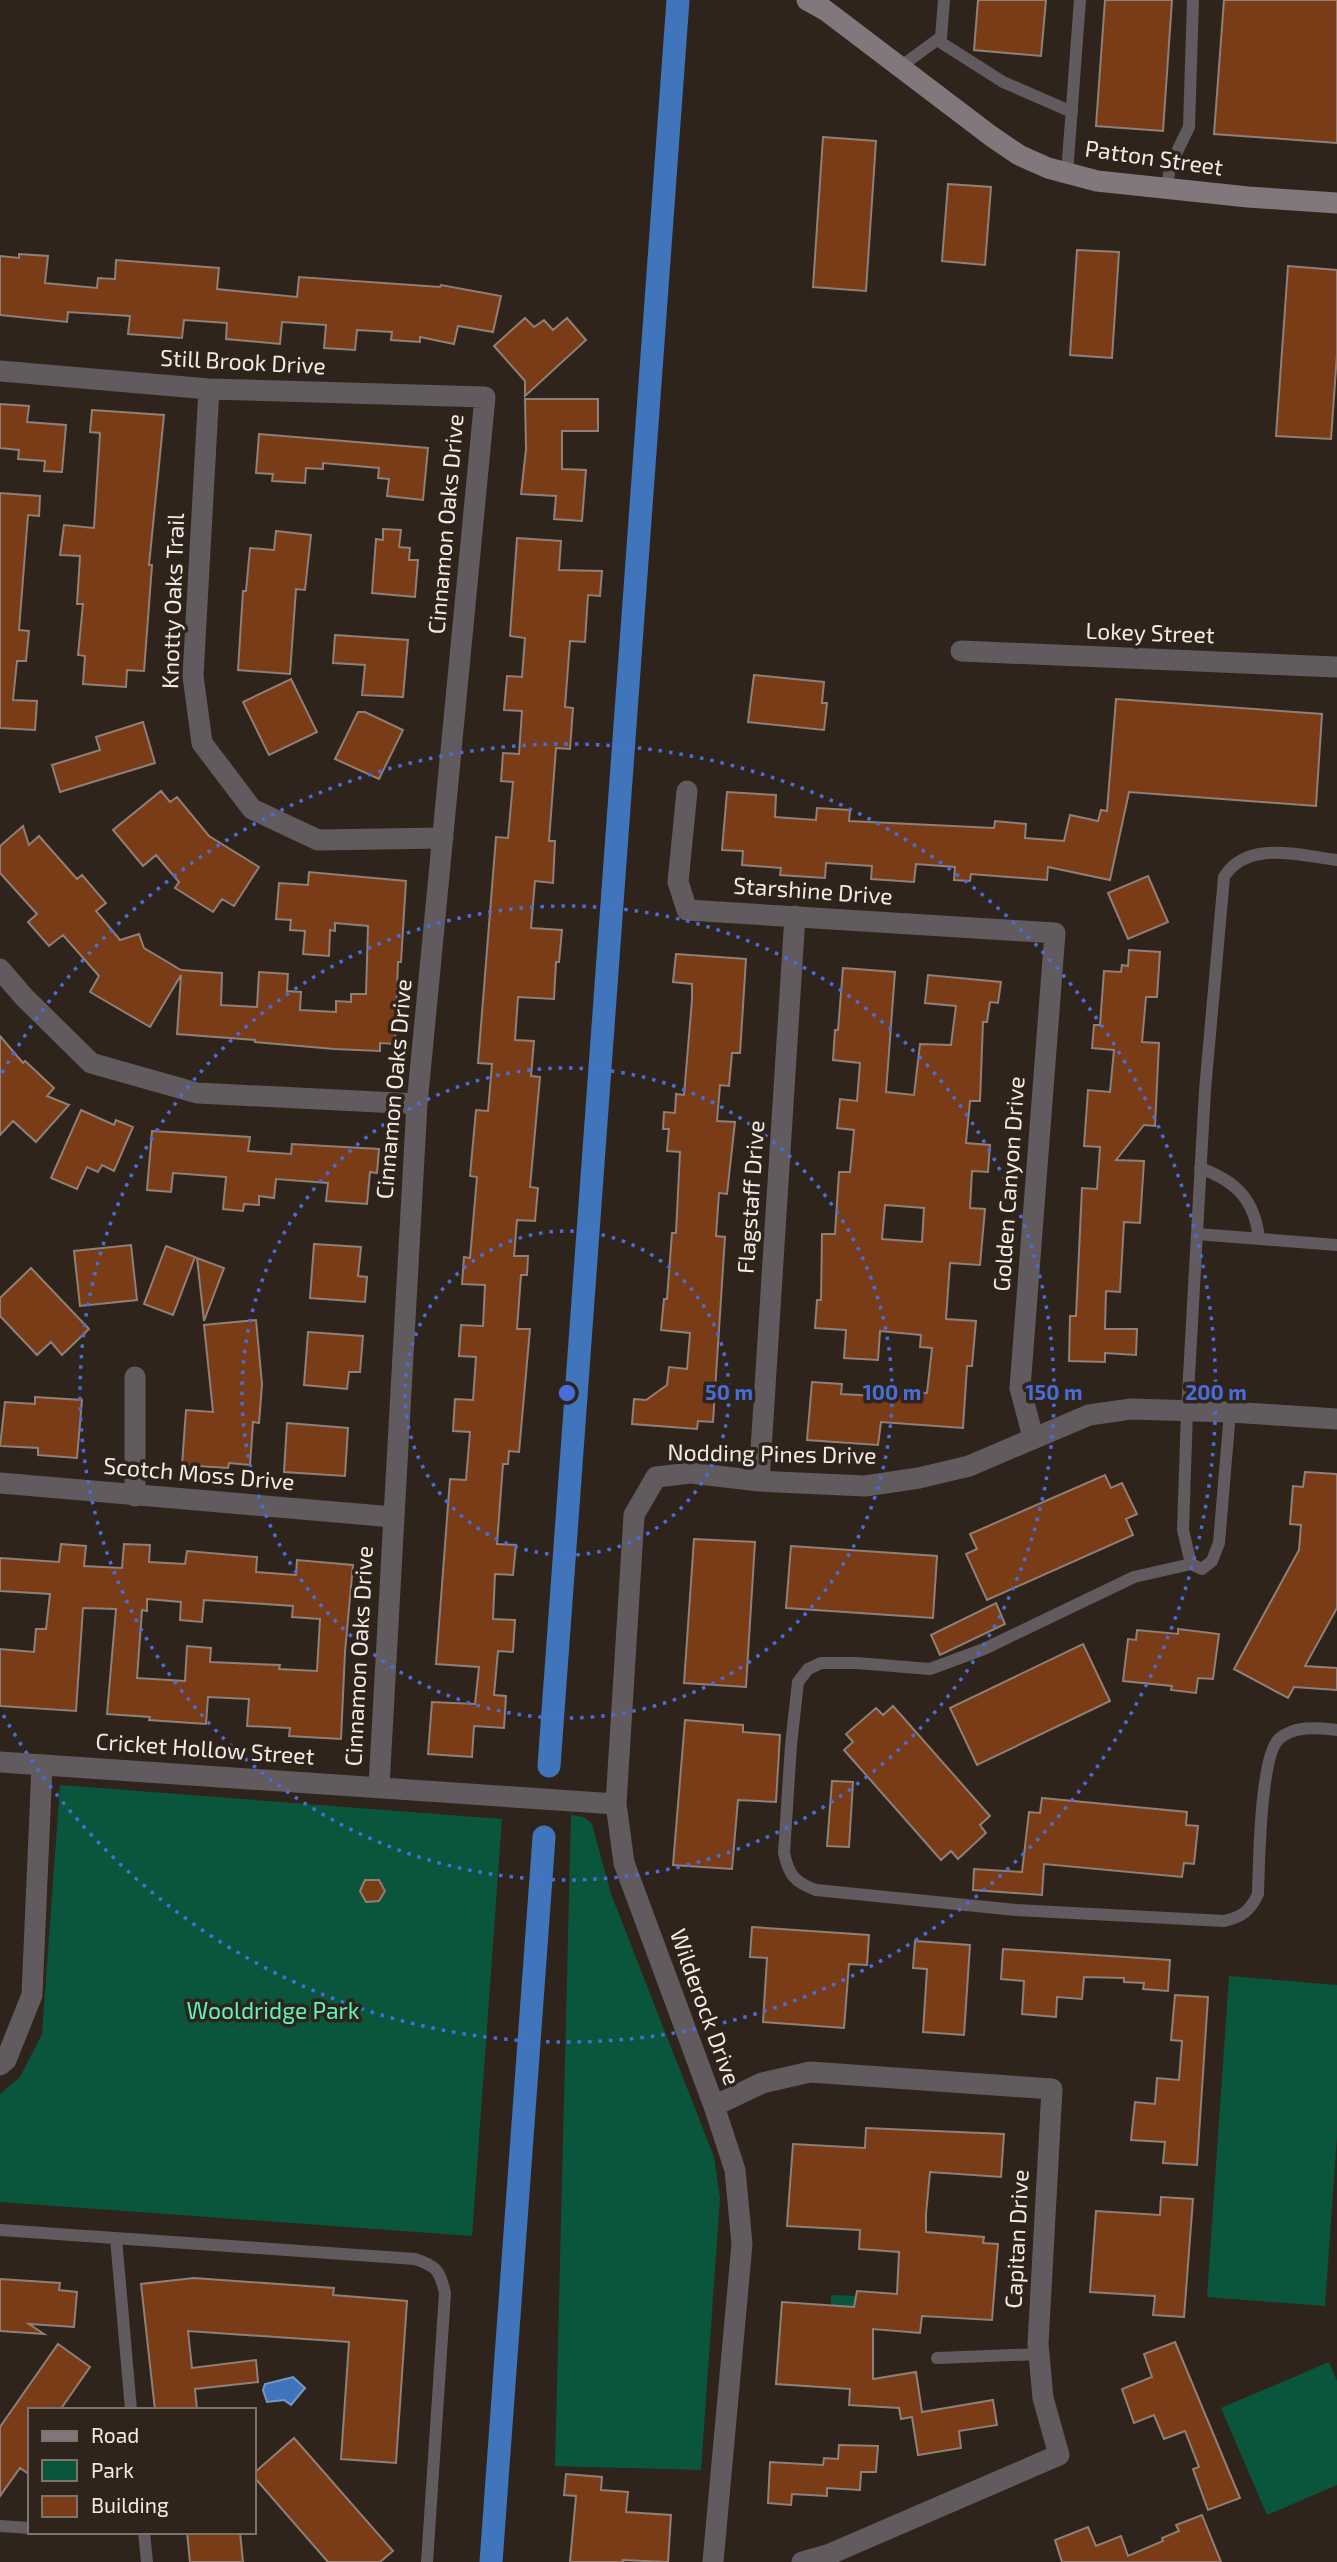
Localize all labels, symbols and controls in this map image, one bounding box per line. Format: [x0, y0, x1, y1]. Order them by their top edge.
street label: Patton Street [1083, 133, 1225, 181]
street label: Still Brook Drive [159, 343, 327, 379]
street label: Cinnamon Oaks Drive [421, 413, 469, 635]
street label: Knotty Oaks Trail [155, 512, 189, 689]
street label: Lokey Street [1085, 616, 1215, 648]
street label: Starshine Drive [732, 870, 894, 910]
street label: Cinnamon Oaks Drive [369, 978, 417, 1200]
street label: Golden Canyon Drive [987, 1075, 1029, 1292]
street label: Flagstaff Drive [731, 1119, 769, 1275]
text: 50 m [705, 1379, 753, 1404]
text: 100 m [863, 1379, 921, 1404]
text: 150 m [1026, 1379, 1082, 1404]
text: 200 m [1185, 1379, 1247, 1404]
centre of rings [555, 1381, 579, 1405]
street label: Nodding Pines Drive [667, 1437, 877, 1469]
street label: Scotch Moss Drive [102, 1451, 296, 1495]
street label: Cinnamon Oaks Drive [338, 1545, 378, 1767]
street label: Cricket Hollow Street [95, 1726, 316, 1770]
street label: Wilderock Drive [665, 1925, 747, 2089]
park label: Wooldridge Park [187, 1996, 360, 2024]
street label: Capitan Drive [998, 2169, 1034, 2309]
legend [28, 2408, 256, 2534]
text: Road [91, 2422, 139, 2447]
text: Park [91, 2457, 134, 2482]
text: Building [91, 2492, 169, 2517]

